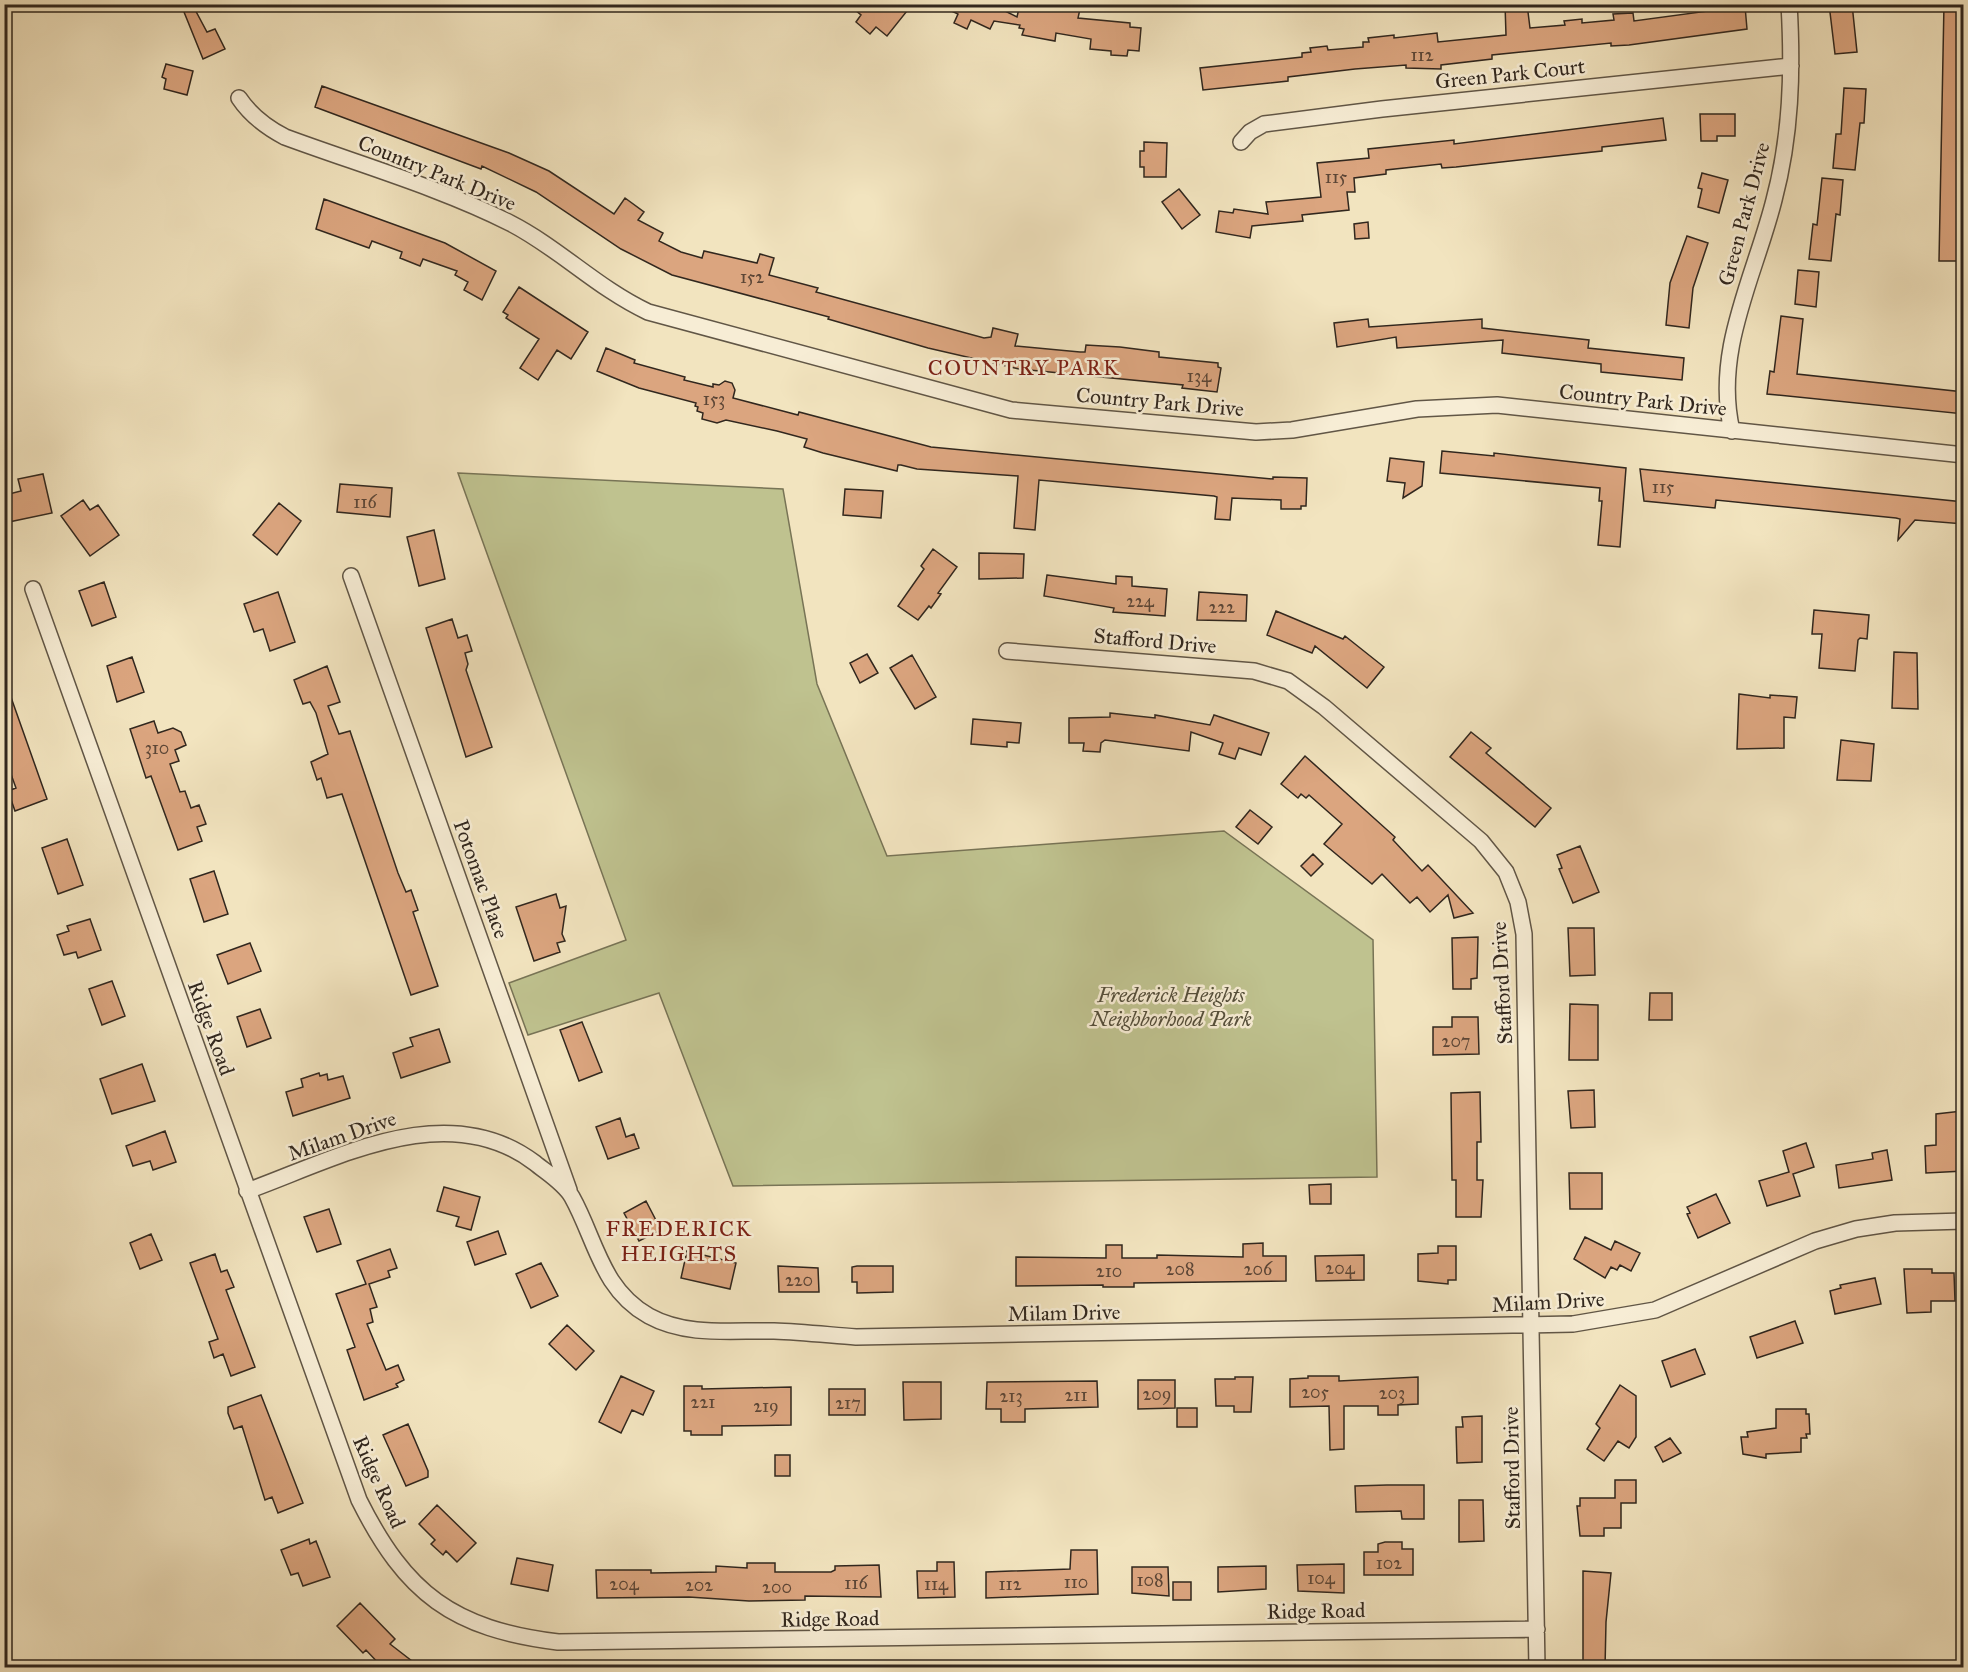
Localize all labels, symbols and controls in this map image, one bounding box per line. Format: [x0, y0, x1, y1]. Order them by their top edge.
house number: 112 [1410, 44, 1434, 66]
street label: Green Park Court [1434, 53, 1587, 95]
street label: Country Park Drive [354, 129, 520, 217]
street label: Green Park Drive [1712, 139, 1776, 289]
house number: 115 [1325, 166, 1348, 188]
house number: 152 [740, 266, 764, 288]
district label: COUNTRY PARK [928, 354, 1120, 381]
house number: 134 [1187, 365, 1212, 387]
street label: Country Park Drive [1558, 378, 1728, 422]
street label: Country Park Drive [1075, 382, 1245, 422]
house number: 153 [703, 388, 725, 410]
house number: 115 [1652, 476, 1675, 498]
house number: 116 [353, 491, 377, 513]
house number: 224 [1126, 590, 1155, 612]
house number: 222 [1209, 596, 1235, 618]
street label: Stafford Drive [1093, 623, 1218, 659]
house number: 310 [145, 737, 169, 759]
street label: Potomac Place [448, 816, 515, 942]
street label: Stafford Drive [1486, 921, 1518, 1045]
street label: Ridge Road [182, 977, 240, 1079]
park label: Frederick Heights Neighborhood Park [1089, 982, 1252, 1032]
house number: 207 [1442, 1030, 1470, 1052]
street label: Milam Drive [284, 1105, 400, 1167]
district label: FREDERICK HEIGHTS [605, 1215, 753, 1267]
house number: 204 [1325, 1257, 1356, 1279]
house number: 208 [1166, 1258, 1194, 1280]
house number: 206 [1244, 1258, 1273, 1280]
house number: 210 [1096, 1260, 1122, 1282]
house number: 220 [785, 1269, 813, 1291]
street label: Milam Drive [1491, 1286, 1605, 1318]
street label: Milam Drive [1007, 1299, 1121, 1327]
house number: 205 [1301, 1381, 1329, 1403]
house number: 203 [1379, 1382, 1405, 1404]
house number: 209 [1142, 1383, 1172, 1405]
house number: 211 [1064, 1384, 1088, 1406]
house number: 213 [999, 1385, 1023, 1407]
house number: 221 [691, 1391, 715, 1413]
house number: 217 [835, 1392, 861, 1414]
house number: 219 [753, 1395, 779, 1417]
street label: Stafford Drive [1498, 1406, 1526, 1530]
street label: Ridge Road [347, 1432, 411, 1533]
house number: 102 [1376, 1552, 1402, 1574]
house number: 104 [1307, 1567, 1336, 1589]
house number: 108 [1136, 1569, 1164, 1591]
house number: 110 [1064, 1571, 1088, 1593]
house number: 116 [844, 1572, 868, 1594]
house number: 204 [609, 1573, 640, 1595]
house number: 114 [924, 1573, 949, 1595]
house number: 112 [998, 1573, 1022, 1595]
house number: 202 [685, 1574, 713, 1596]
house number: 200 [762, 1576, 792, 1598]
street label: Ridge Road [1266, 1597, 1366, 1625]
street label: Ridge Road [780, 1605, 880, 1633]

